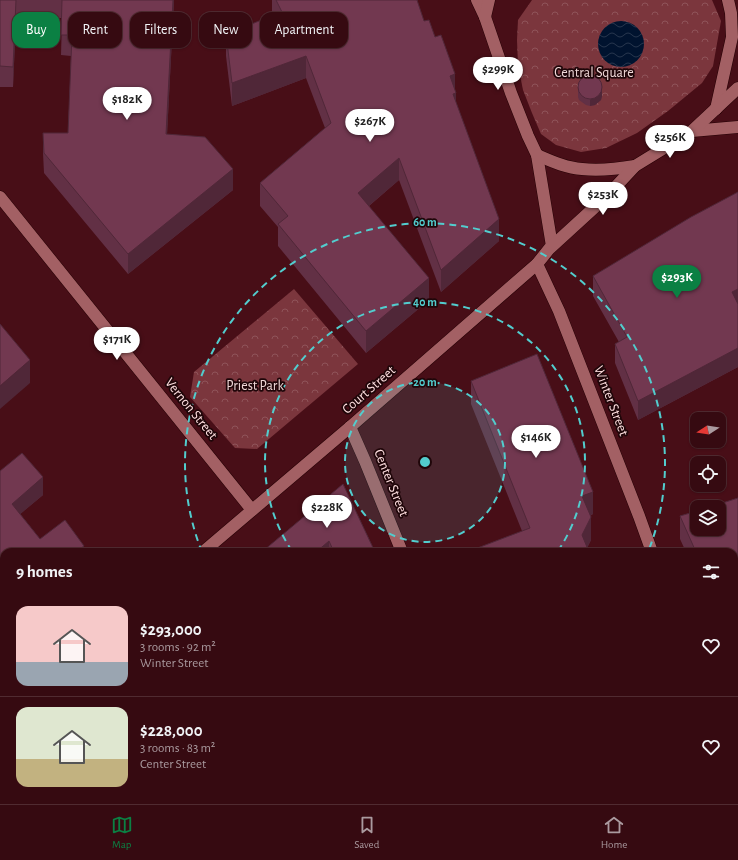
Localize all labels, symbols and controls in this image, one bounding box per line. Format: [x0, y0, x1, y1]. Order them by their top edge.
chip: Buy [12, 12, 60, 48]
chip: Rent [68, 12, 122, 48]
chip: Filters [130, 12, 191, 48]
chip: New [199, 12, 252, 48]
chip: Apartment [260, 12, 348, 48]
pin: $299K [470, 57, 526, 91]
text: $299K [482, 63, 514, 76]
park label: Central Square [554, 66, 634, 80]
pin: $182K [99, 87, 155, 121]
text: $182K [112, 93, 142, 106]
pin: $267K [342, 109, 398, 143]
text: $267K [354, 115, 386, 128]
pin: $256K [642, 125, 698, 159]
text: $256K [654, 131, 686, 144]
pin: $253K [575, 182, 631, 216]
text: $253K [588, 188, 618, 201]
text: 60 m [413, 216, 437, 228]
pin: $293K [649, 265, 705, 299]
text: $293K [661, 271, 693, 284]
text: 40 m [413, 296, 437, 308]
pin: $171K [89, 327, 145, 361]
text: $171K [103, 333, 131, 346]
street label: Court Street [340, 363, 399, 417]
street label: Winter Street [591, 364, 631, 438]
street label: Vernon Street [162, 376, 220, 443]
text: 20 m [413, 376, 437, 388]
park label: Priest Park [226, 379, 284, 393]
north arrow [690, 412, 726, 448]
map controls [690, 412, 726, 536]
pin: $146K [508, 425, 564, 459]
text: $146K [521, 431, 551, 444]
street label: Center Street [371, 447, 411, 519]
centre of rings [418, 455, 432, 469]
button: locate [690, 456, 726, 492]
pin: $228K [299, 495, 355, 529]
button: layers [690, 500, 726, 536]
text: $228K [311, 501, 343, 514]
icon: filters [700, 561, 722, 583]
text: 9 homes [16, 563, 72, 580]
text: $293,000 [140, 621, 202, 638]
icon: home [48, 622, 96, 670]
icon: heart [700, 635, 722, 657]
text: 3 rooms · 92 m² [140, 641, 216, 654]
text: Winter Street [140, 657, 208, 670]
text: $228,000 [140, 722, 203, 739]
icon: home [48, 723, 96, 771]
icon: heart [700, 736, 722, 758]
text: 3 rooms · 83 m² [140, 742, 215, 755]
text: Center Street [140, 758, 206, 771]
tab: Map [111, 814, 133, 851]
tab: Saved [354, 814, 379, 851]
tab: Home [601, 814, 627, 851]

